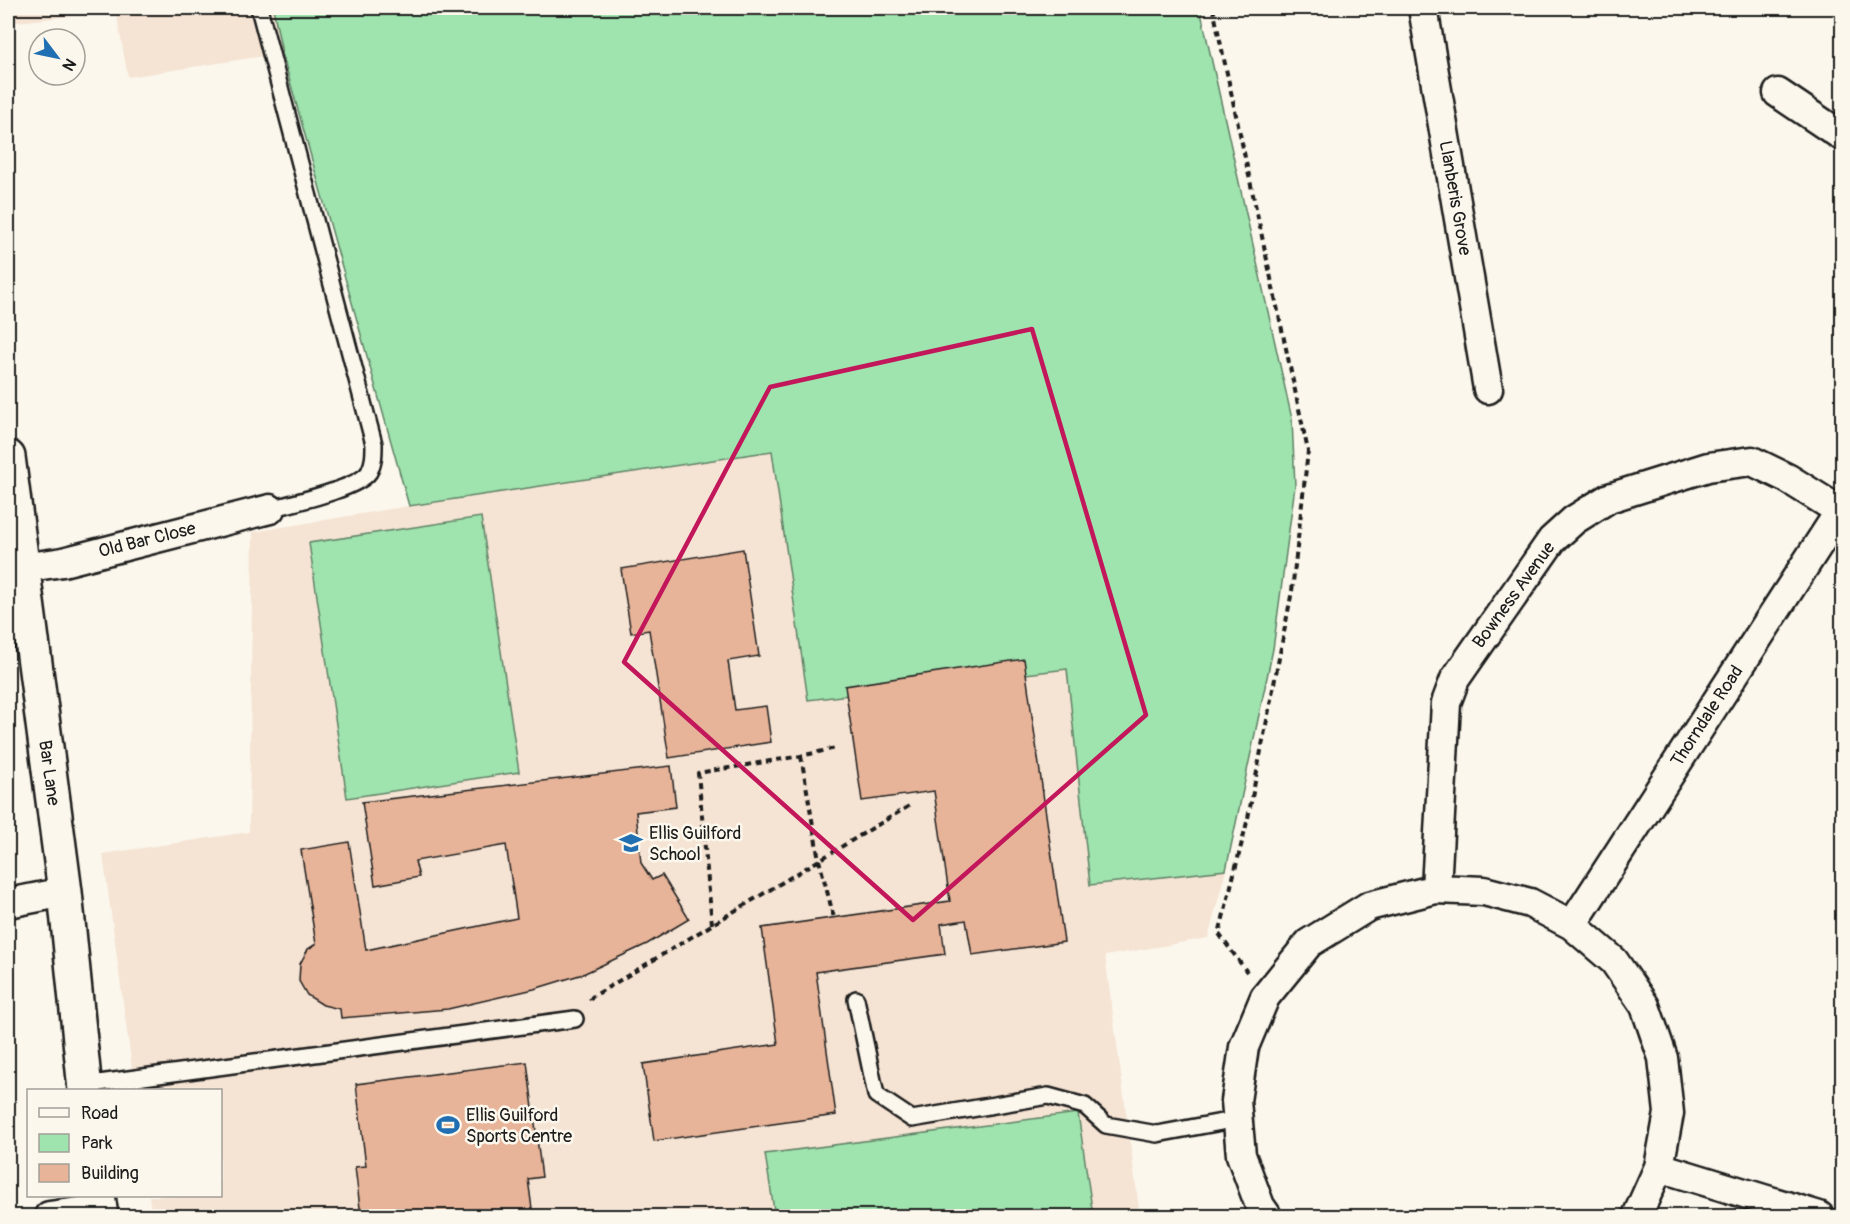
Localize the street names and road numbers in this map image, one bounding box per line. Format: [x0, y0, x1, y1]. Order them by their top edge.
street label: Llanberis Grove [1434, 139, 1476, 257]
street label: Old Bar Close [96, 517, 198, 563]
street label: Bowness Avenue [1468, 537, 1560, 653]
street label: Thorndale Road [1666, 661, 1748, 771]
street label: Bar Lane [33, 739, 65, 807]

